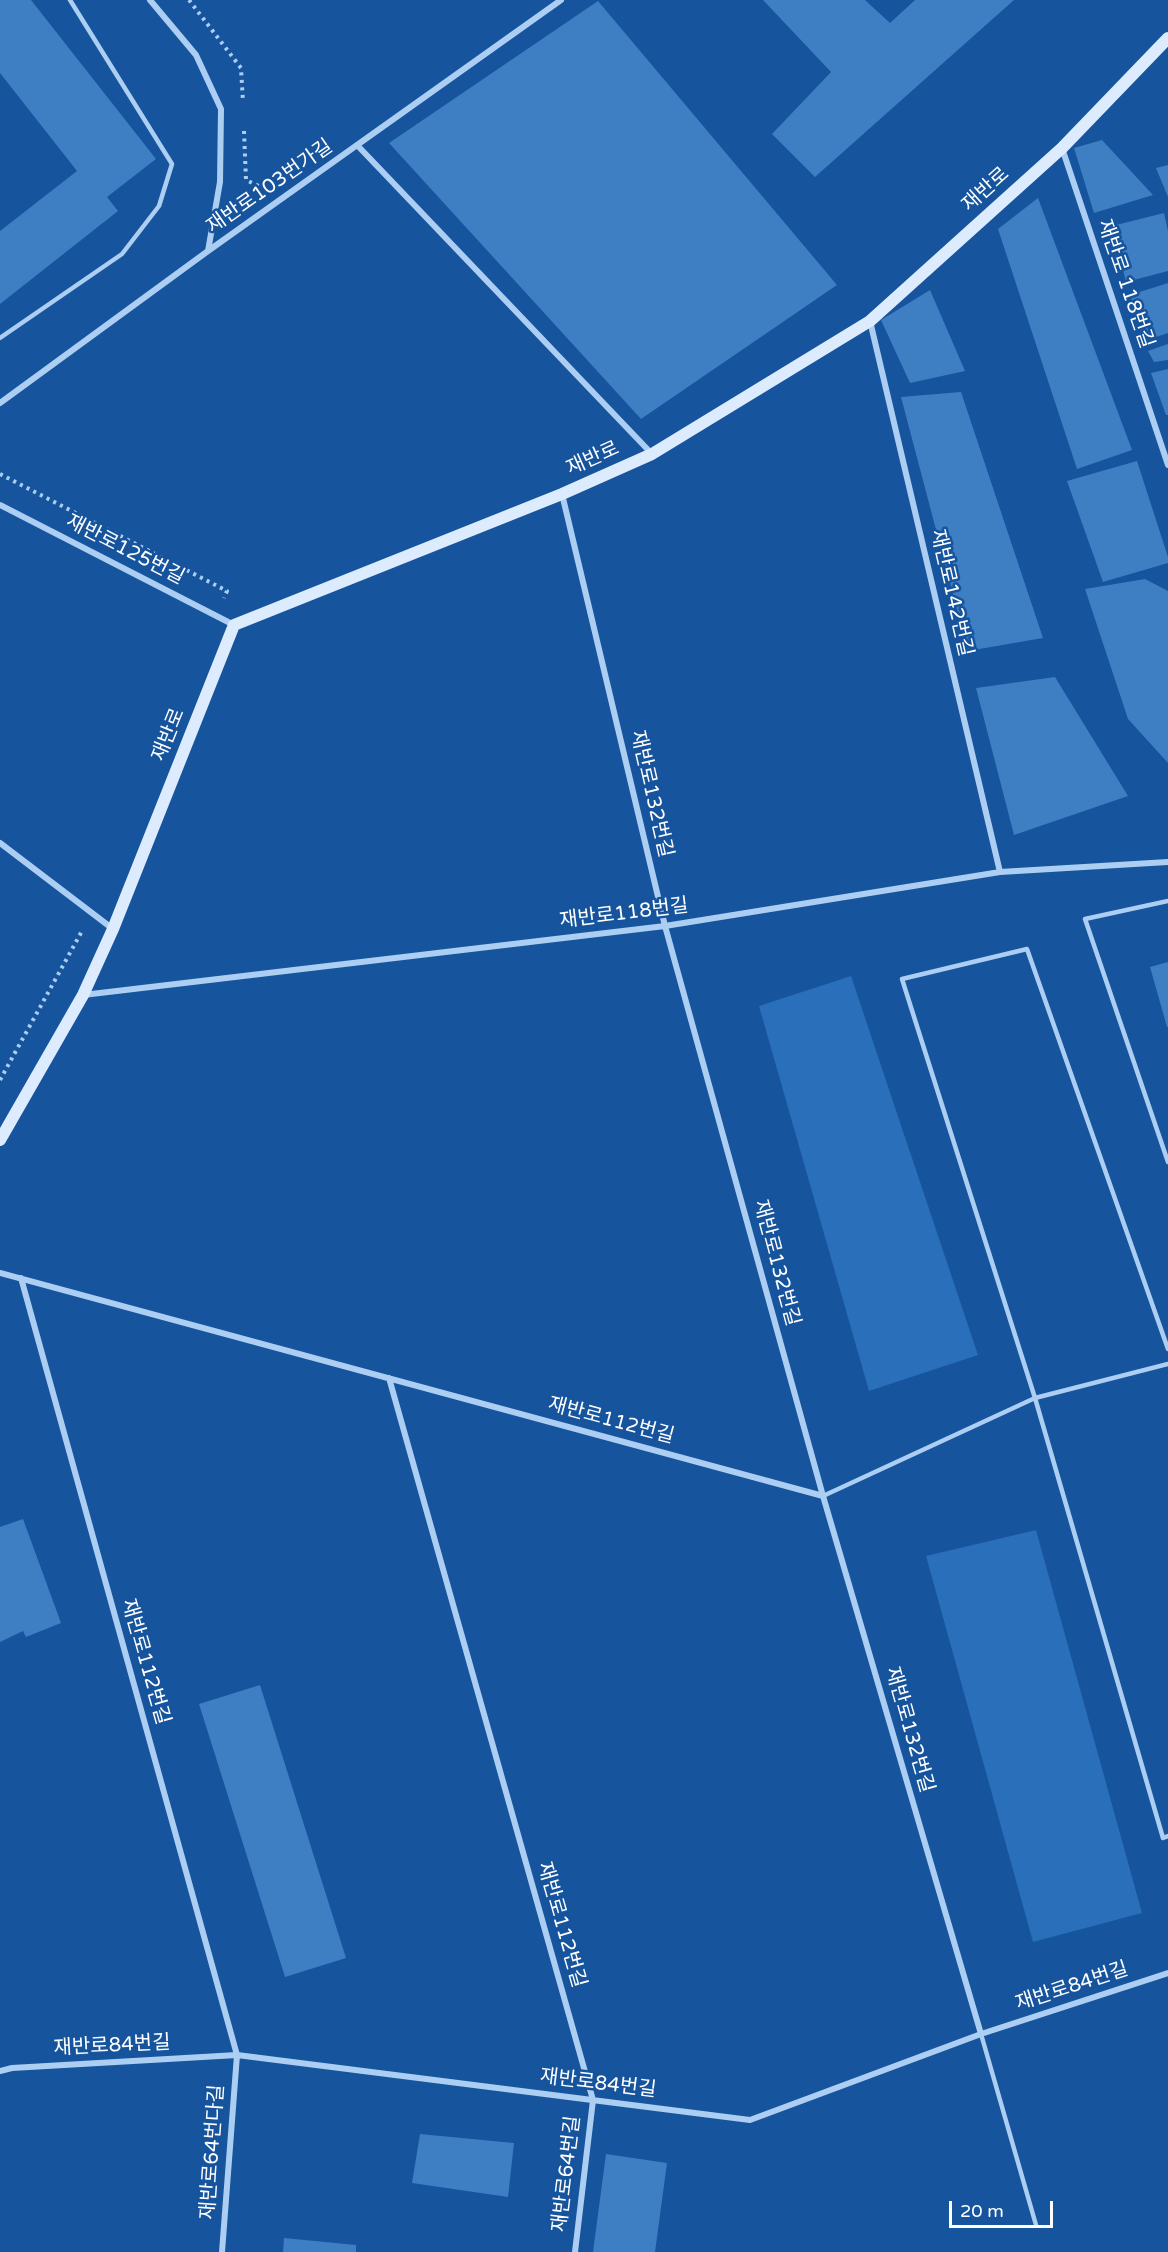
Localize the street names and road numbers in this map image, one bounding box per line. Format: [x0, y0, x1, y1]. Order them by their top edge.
street label: 재반로103번가길 [202, 135, 338, 239]
street label: 재반로 [957, 163, 1015, 217]
street label: 재반로 118번길 [1092, 216, 1158, 352]
street label: 재반로 [563, 437, 623, 481]
street label: 재반로125번길 [62, 510, 188, 590]
street label: 재반로142번길 [925, 527, 977, 659]
street label: 재반로 [148, 705, 190, 765]
street label: 재반로132번길 [625, 728, 677, 860]
street label: 재반로118번길 [558, 894, 690, 934]
street label: 재반로132번길 [748, 1197, 804, 1329]
street label: 재반로112번길 [545, 1393, 677, 1449]
street label: 재반로112번길 [116, 1596, 174, 1728]
street label: 재반로132번길 [880, 1664, 938, 1796]
street label: 재반로112번길 [532, 1859, 590, 1991]
street label: 재반로84번길 [1013, 1957, 1131, 2017]
street label: 재반로84번길 [53, 2031, 171, 2061]
street label: 재반로84번길 [538, 2065, 658, 2103]
street label: 재반로64번다길 [196, 2084, 230, 2220]
street label: 재반로64번길 [548, 2114, 586, 2234]

